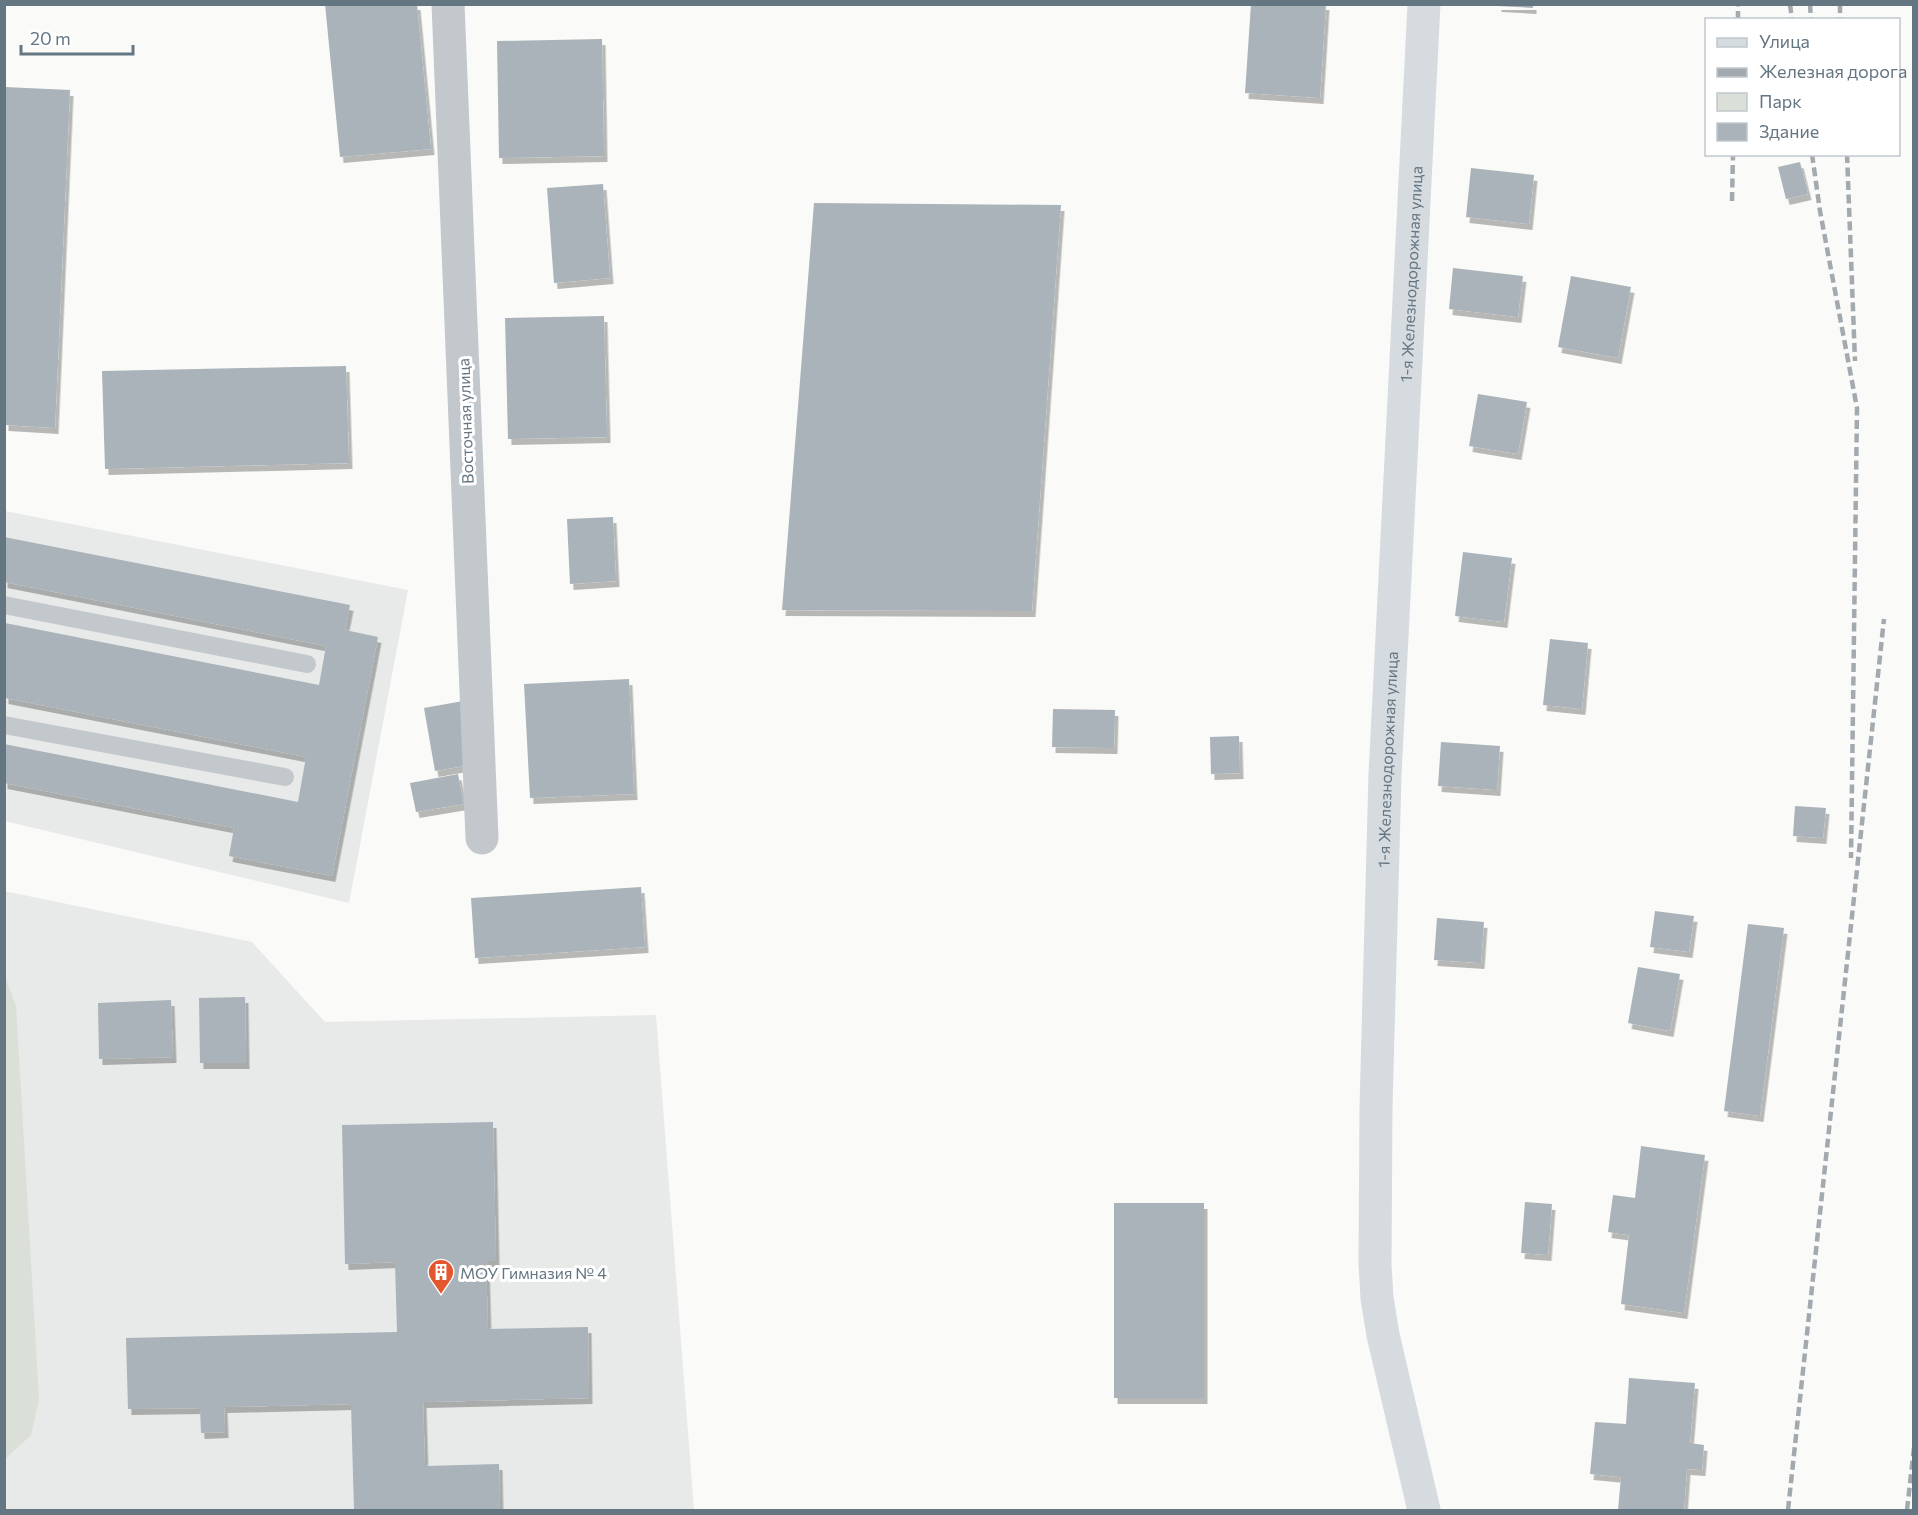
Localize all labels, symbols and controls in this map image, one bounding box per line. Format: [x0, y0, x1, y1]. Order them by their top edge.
scale bar [21, 18, 134, 56]
legend [1705, 18, 1900, 156]
text: 20 m [30, 27, 71, 49]
text: Улица [1759, 30, 1810, 52]
text: Железная дорога [1759, 60, 1907, 82]
text: Парк [1759, 90, 1802, 112]
text: Здание [1759, 120, 1819, 142]
street label: 1-я Железнодорожная улица [1395, 165, 1425, 383]
street label: Восточная улица [453, 358, 477, 484]
street label: 1-я Железнодорожная улица [1373, 651, 1401, 868]
building icon: МОУ Гимназия № 4 [426, 1257, 456, 1295]
place label: МОУ Гимназия № 4 [460, 1263, 607, 1282]

